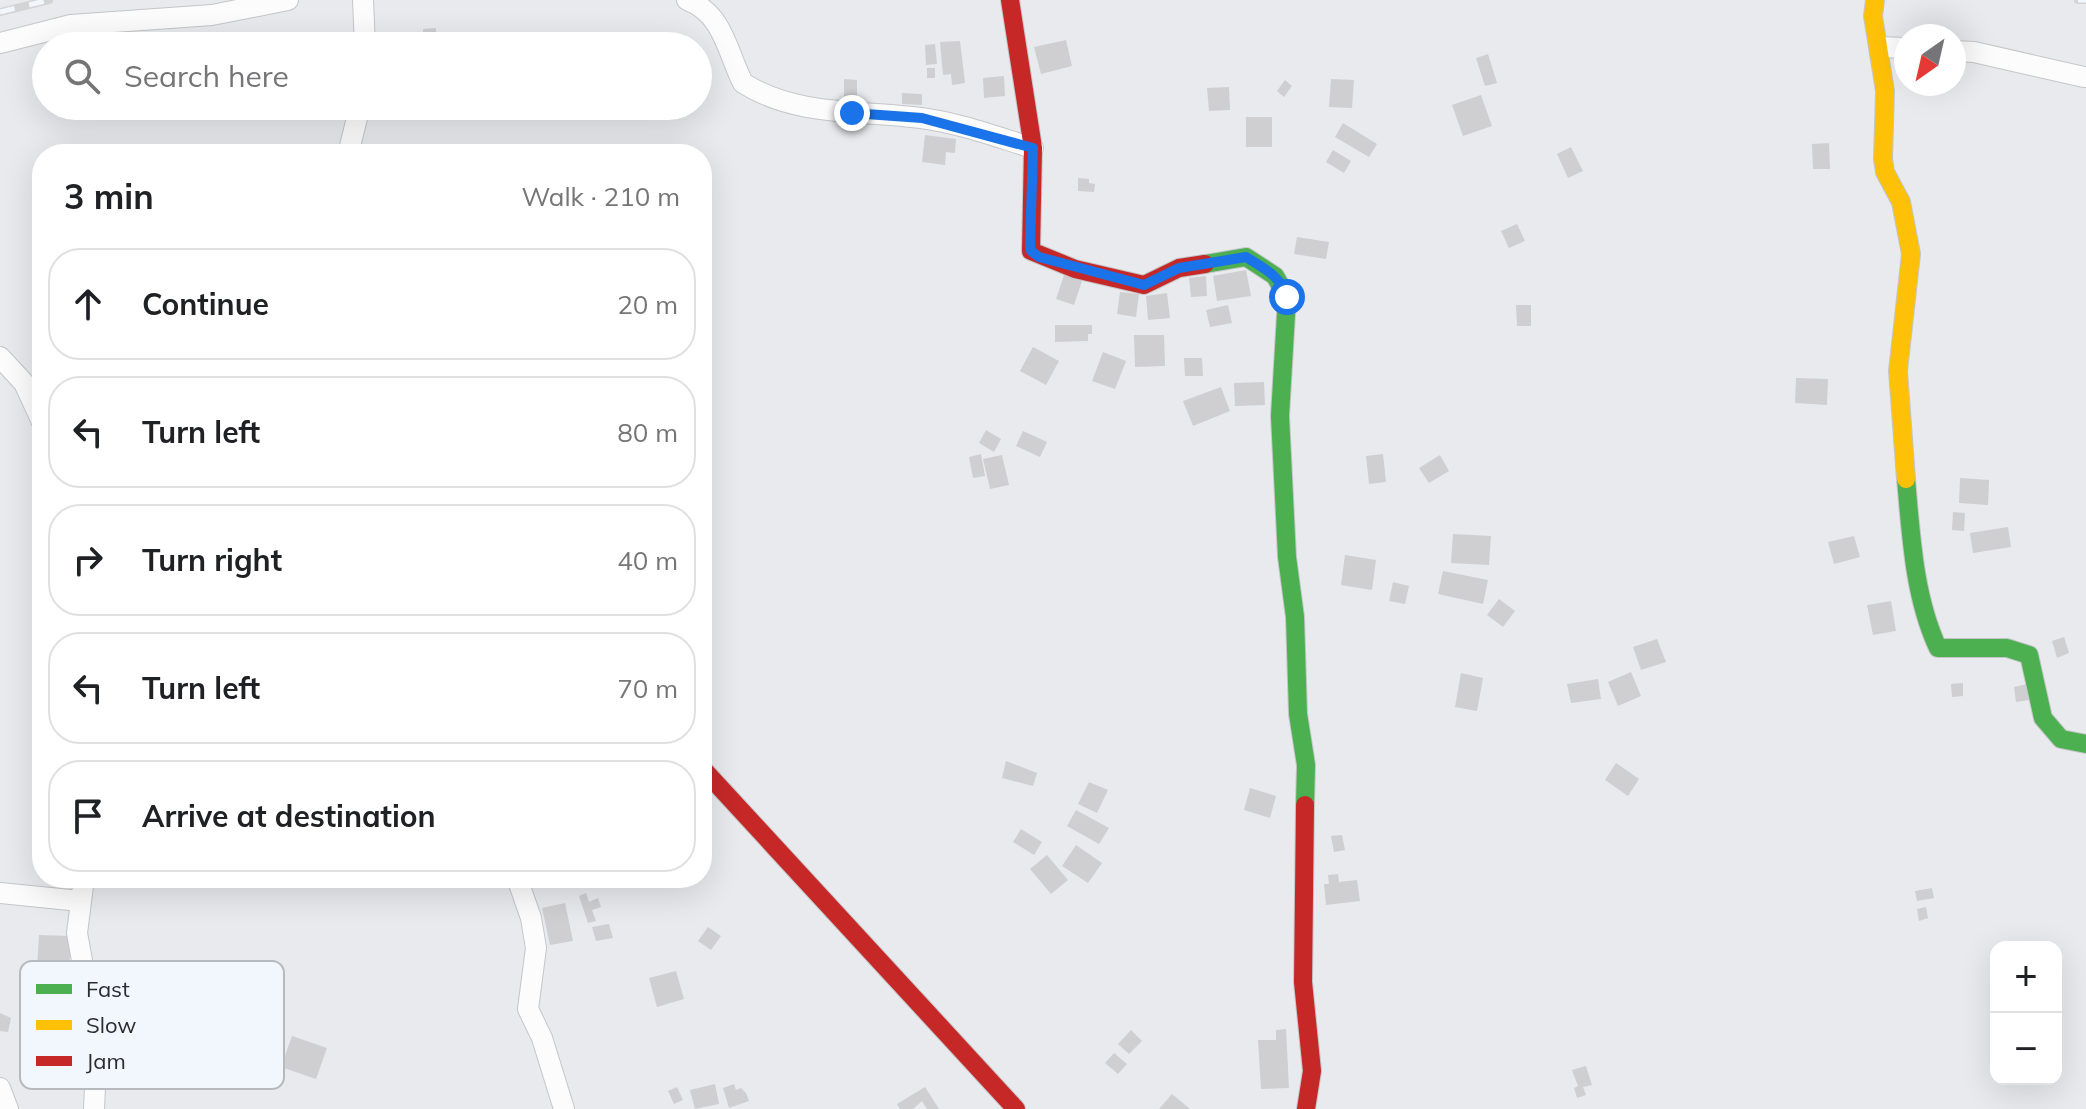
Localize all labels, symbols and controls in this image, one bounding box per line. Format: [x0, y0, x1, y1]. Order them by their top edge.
north arrow [1894, 24, 1966, 96]
search box [32, 32, 712, 120]
icon: search [60, 54, 104, 98]
text: Search here [124, 57, 289, 95]
route end [834, 95, 870, 131]
text: 3 min [64, 175, 154, 218]
text: Walk · 210 m [521, 180, 680, 213]
route start [1269, 279, 1305, 315]
icon: ahead [66, 282, 110, 326]
text: Continue [142, 285, 269, 323]
text: 20 m [617, 288, 678, 321]
icon: left [66, 410, 110, 454]
text: Turn left [142, 413, 260, 451]
text: 80 m [617, 416, 678, 449]
icon: right [66, 538, 110, 582]
text: Turn right [142, 541, 282, 579]
text: 40 m [617, 544, 678, 577]
icon: left [66, 666, 110, 710]
text: Turn left [142, 669, 260, 707]
text: 70 m [617, 672, 678, 705]
icon: arrive [66, 794, 110, 838]
text: Arrive at destination [142, 797, 436, 835]
map controls [1990, 941, 2062, 1085]
button: + [1990, 941, 2062, 1013]
legend [20, 961, 284, 1089]
text: Fast [86, 975, 130, 1003]
text: Slow [86, 1011, 136, 1039]
button: − [1990, 1013, 2062, 1085]
text: Jam [86, 1047, 126, 1075]

